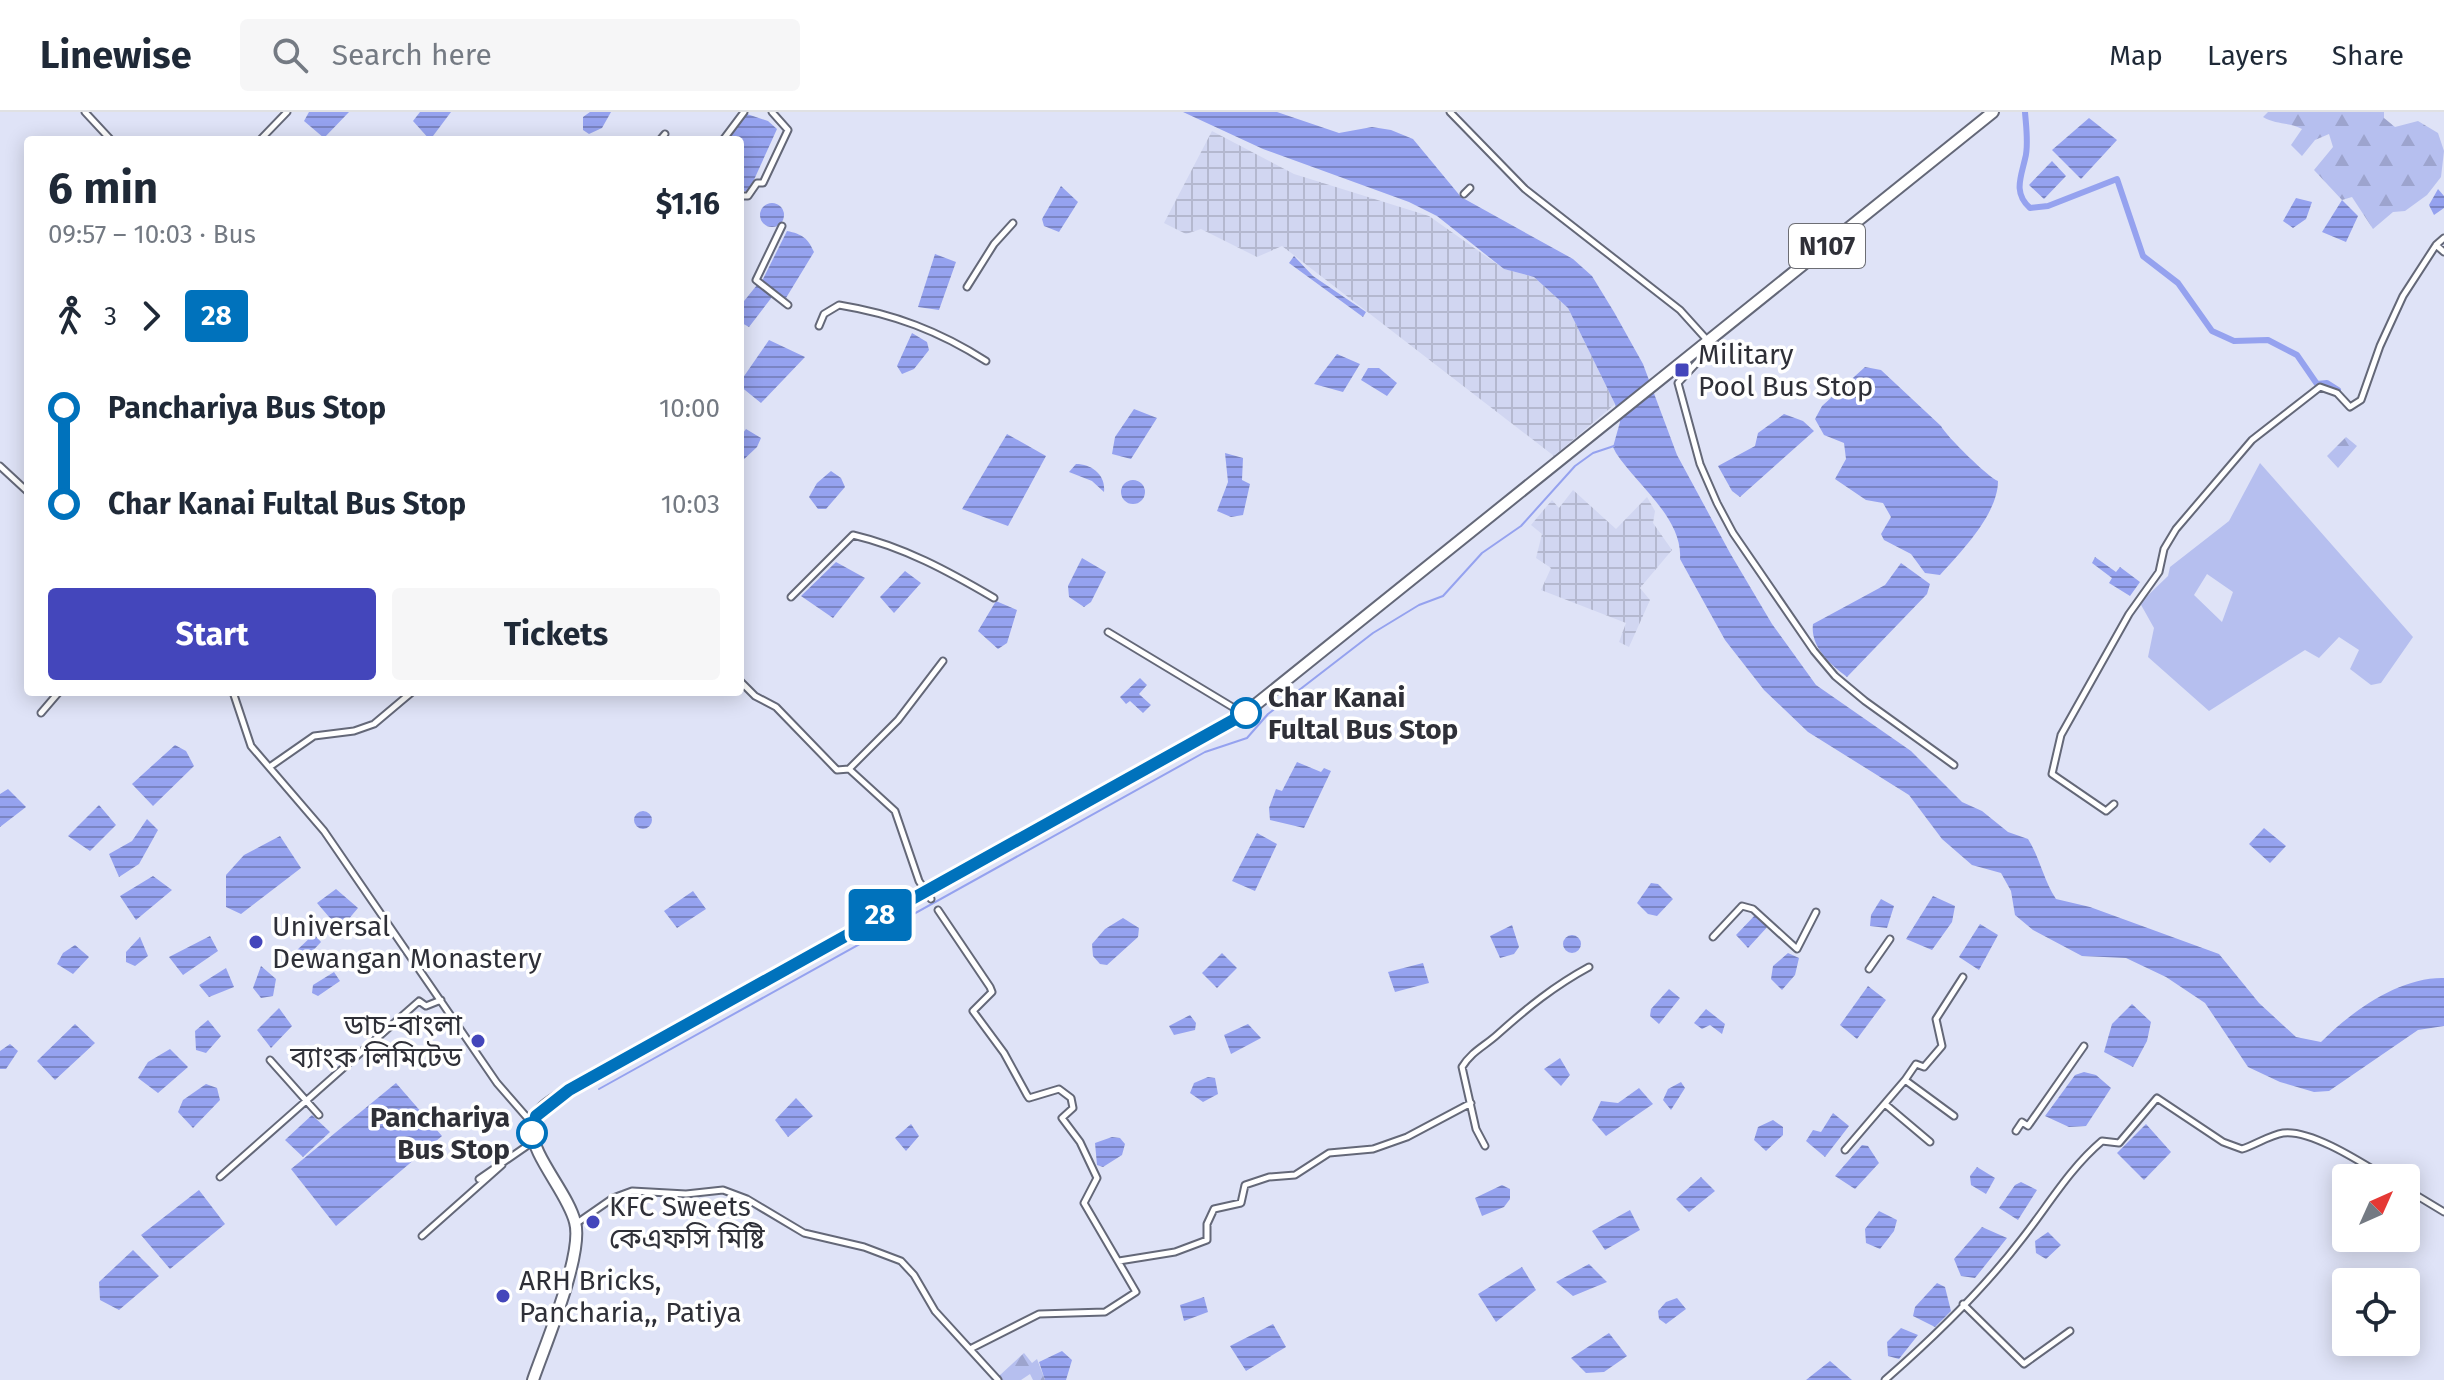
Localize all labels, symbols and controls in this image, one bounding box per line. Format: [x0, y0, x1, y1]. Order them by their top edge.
search box [240, 19, 800, 91]
text: Linewise [40, 32, 192, 78]
icon: search [268, 33, 312, 77]
text: Search here [332, 37, 492, 73]
text: Map [2109, 39, 2163, 72]
text: Layers [2207, 39, 2288, 72]
text: Share [2332, 39, 2404, 72]
text: 6 min [48, 162, 158, 215]
text: $1.16 [656, 186, 720, 222]
text: 09:57 – 10:03 · Bus [48, 219, 256, 250]
road number: N107 [1789, 224, 1865, 268]
icon: walk [48, 294, 92, 338]
icon: forward [129, 294, 173, 338]
text: 28 [201, 299, 232, 332]
text: 3 [104, 301, 117, 332]
place label: Military Pool Bus Stop [1698, 338, 1874, 403]
marker: Military Pool Bus Stop [1673, 361, 1691, 379]
text: Panchariya Bus Stop [108, 390, 386, 426]
text: 10:00 [659, 393, 720, 424]
text: Char Kanai Fultal Bus Stop [108, 486, 466, 522]
text: 10:03 [661, 489, 720, 520]
button: Start [48, 588, 376, 680]
button: Tickets [392, 588, 720, 680]
place label: Char Kanai Fultal Bus Stop [1268, 681, 1458, 746]
marker: Char Kanai Fultal Bus Stop [1231, 698, 1261, 728]
line badge: 28 [844, 889, 916, 941]
text: 28 [865, 898, 895, 931]
place label: Universal Dewangan Monastery [272, 910, 542, 975]
marker: Universal Dewangan Monastery [247, 933, 265, 951]
place label: ডাচ-বাংলা ব্যাংক লিমিটেড [289, 1009, 463, 1074]
marker: ডাচ-বাংলা ব্যাংক লিমিটেড [469, 1032, 487, 1050]
place label: Panchariya Bus Stop [370, 1101, 510, 1166]
marker: Panchariya Bus Stop [517, 1118, 547, 1148]
north arrow [2332, 1164, 2420, 1252]
map controls [2332, 1164, 2420, 1356]
place label: KFC Sweets কেএফসি মিষ্টি [609, 1190, 766, 1255]
marker: KFC Sweets কেএফসি মিষ্টি [584, 1213, 602, 1231]
place label: ARH Bricks, Pancharia,, Patiya [519, 1264, 742, 1329]
button: locate [2332, 1268, 2420, 1356]
marker: ARH Bricks, Pancharia,, Patiya [494, 1287, 512, 1305]

